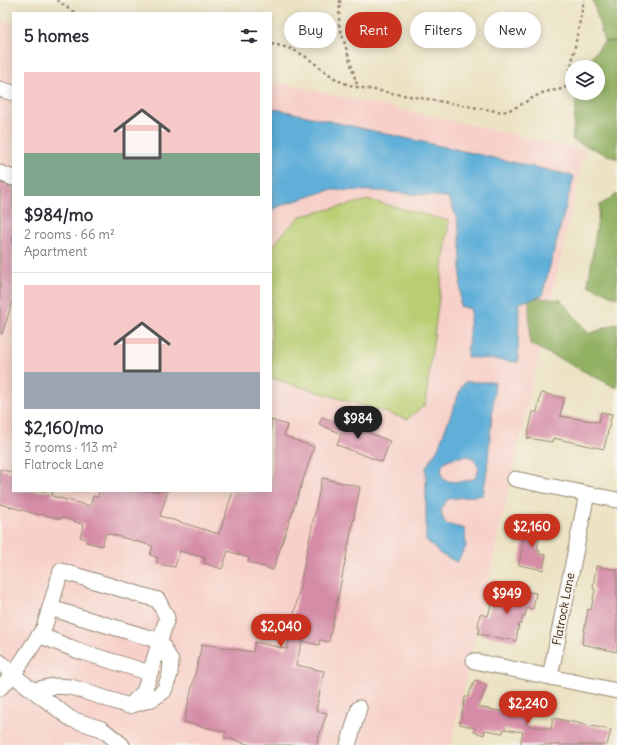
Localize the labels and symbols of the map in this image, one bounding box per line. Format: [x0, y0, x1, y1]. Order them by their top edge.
pin: $984 [334, 406, 382, 440]
pin: $2,160 [499, 514, 565, 548]
street label: Flatrock Lane [549, 571, 577, 647]
pin: $949 [483, 581, 531, 615]
pin: $2,040 [248, 614, 314, 648]
pin: $2,240 [495, 691, 561, 725]

